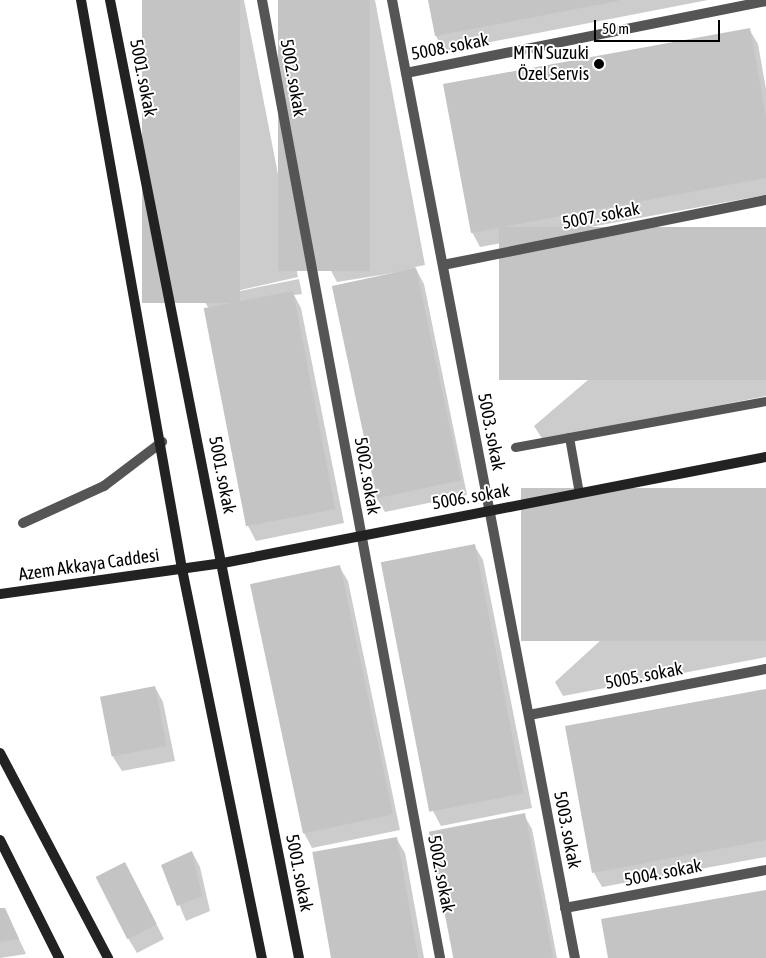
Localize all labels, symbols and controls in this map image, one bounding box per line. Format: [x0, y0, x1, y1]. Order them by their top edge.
scale bar [596, 10, 722, 42]
text: 50 m [602, 20, 629, 37]
street label: 5008. sokak [409, 29, 491, 65]
street label: 5001. sokak [125, 37, 161, 119]
street label: 5002. sokak [276, 37, 310, 119]
place label: MTN Suzuki Özel Servis [513, 43, 589, 86]
marker: MTN Suzuki Özel Servis [593, 58, 605, 70]
street label: 5007. sokak [560, 198, 642, 234]
street label: 5003. sokak [473, 391, 509, 473]
street label: 5001. sokak [204, 434, 240, 516]
street label: 5002. sokak [350, 435, 384, 517]
street label: 5006. sokak [430, 480, 512, 514]
street label: Azem Akkaya Caddesi [17, 544, 161, 586]
street label: 5005. sokak [603, 658, 685, 694]
street label: 5003. sokak [549, 789, 585, 871]
street label: 5001. sokak [281, 832, 317, 914]
street label: 5002. sokak [423, 833, 459, 915]
street label: 5004. sokak [622, 855, 704, 891]

